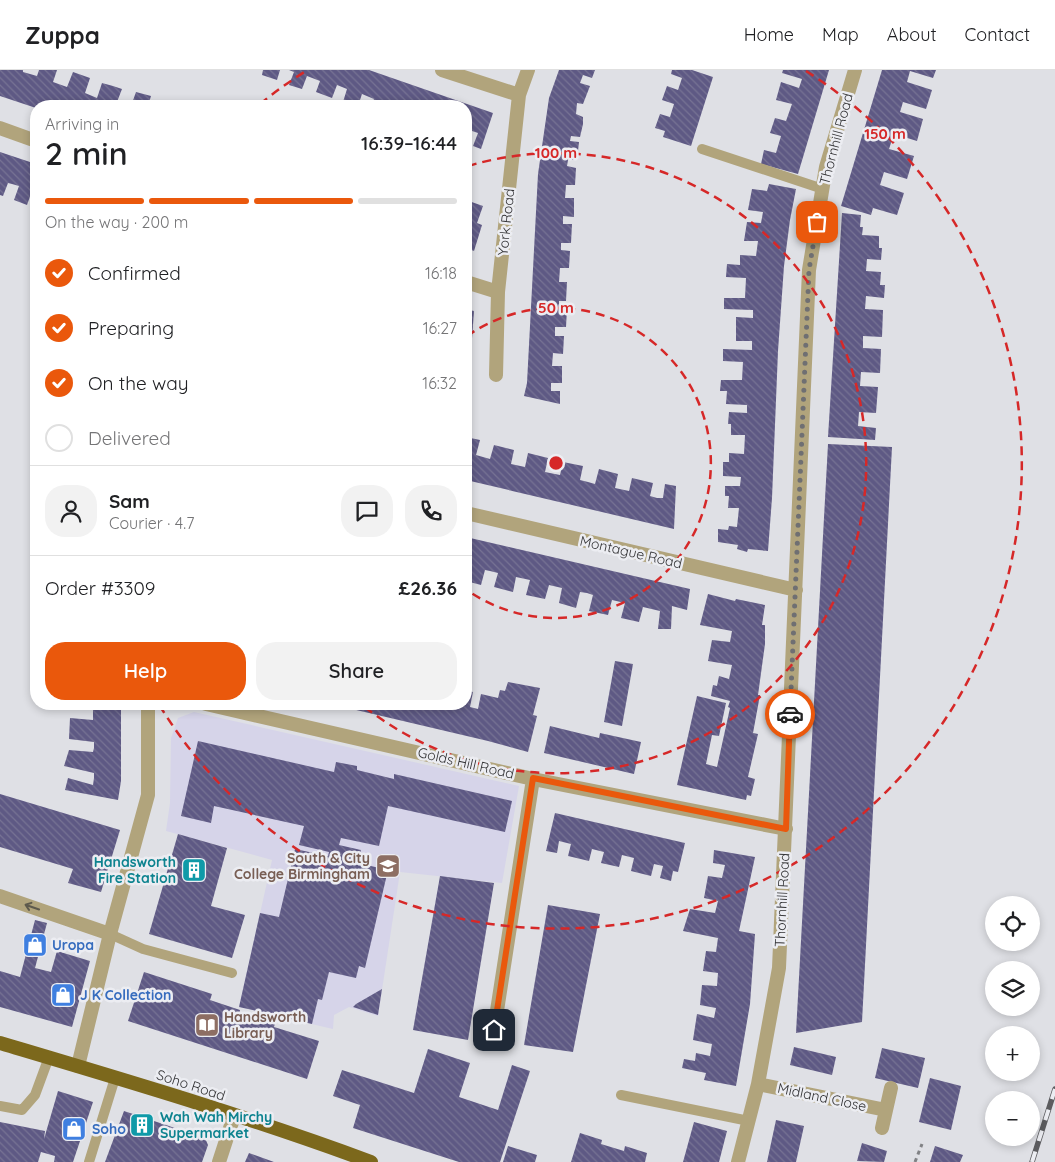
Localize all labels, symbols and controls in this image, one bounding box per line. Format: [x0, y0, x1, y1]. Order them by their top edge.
text: Zuppa [25, 20, 100, 50]
text: Home [744, 23, 794, 46]
text: Map [822, 23, 859, 46]
text: About [887, 23, 937, 46]
text: Contact [965, 23, 1030, 46]
street label: Thornhill Road [815, 91, 857, 187]
text: Arriving in [45, 114, 119, 134]
text: 150 m [864, 124, 906, 143]
text: 16:39–16:44 [361, 131, 457, 155]
text: 2 min [45, 133, 128, 173]
text: 100 m [535, 143, 577, 162]
street label: York Road [494, 188, 518, 256]
pin [796, 201, 838, 243]
icon: bag [803, 208, 831, 236]
text: On the way · 200 m [45, 212, 188, 232]
icon: check [45, 259, 73, 287]
text: Confirmed [88, 261, 181, 285]
text: 16:18 [425, 263, 457, 283]
text: 50 m [538, 298, 574, 317]
icon: check [45, 314, 73, 342]
text: Preparing [88, 316, 174, 340]
text: 16:27 [423, 318, 457, 338]
icon: check [45, 369, 73, 397]
text: On the way [88, 371, 189, 395]
text: 16:32 [422, 373, 457, 393]
text: Delivered [88, 426, 171, 450]
centre of rings [547, 454, 565, 472]
button: person [45, 485, 97, 537]
button: chat [341, 485, 393, 537]
button: phone [405, 485, 457, 537]
text: Sam [109, 489, 150, 513]
text: Courier · 4.7 [109, 513, 194, 533]
street label: Montague Road [578, 531, 684, 573]
text: Order #3309 [45, 576, 155, 600]
text: £26.36 [398, 576, 457, 600]
button: Help [45, 642, 246, 700]
button: Share [256, 642, 457, 700]
courier [765, 689, 815, 739]
icon: car [776, 700, 804, 728]
street label: Golds Hill Road [416, 743, 516, 783]
place label: South & City College Birmingham [234, 849, 370, 883]
street label: Thornhill Road [771, 852, 793, 948]
place label: Handsworth Fire Station [94, 853, 176, 887]
school or university icon: South & City College Birmingham [375, 853, 401, 879]
building icon: Handsworth Fire Station [181, 857, 207, 883]
map controls [985, 896, 1040, 1146]
button: locate [985, 896, 1040, 951]
one-way arrow [24, 902, 40, 911]
shop icon: Uropa [22, 932, 48, 958]
place label: Uropa [52, 936, 94, 954]
button: layers [985, 961, 1040, 1016]
shop icon: J K Collection [50, 982, 76, 1008]
place label: J K Collection [80, 986, 171, 1004]
place label: Handsworth Library [224, 1008, 306, 1042]
pin [473, 1009, 515, 1051]
library icon: Handsworth Library [194, 1012, 220, 1038]
icon: home [480, 1016, 508, 1044]
button: + [985, 1026, 1040, 1081]
street label: Soho Road [154, 1065, 228, 1105]
street label: Midland Close [776, 1079, 868, 1115]
button: − [985, 1091, 1040, 1146]
place label: Wah Wah Mirchy Supermarket [160, 1108, 272, 1142]
building icon: Wah Wah Mirchy Supermarket [129, 1112, 155, 1138]
shop icon: Soho [61, 1116, 87, 1142]
place label: Soho [92, 1120, 126, 1138]

